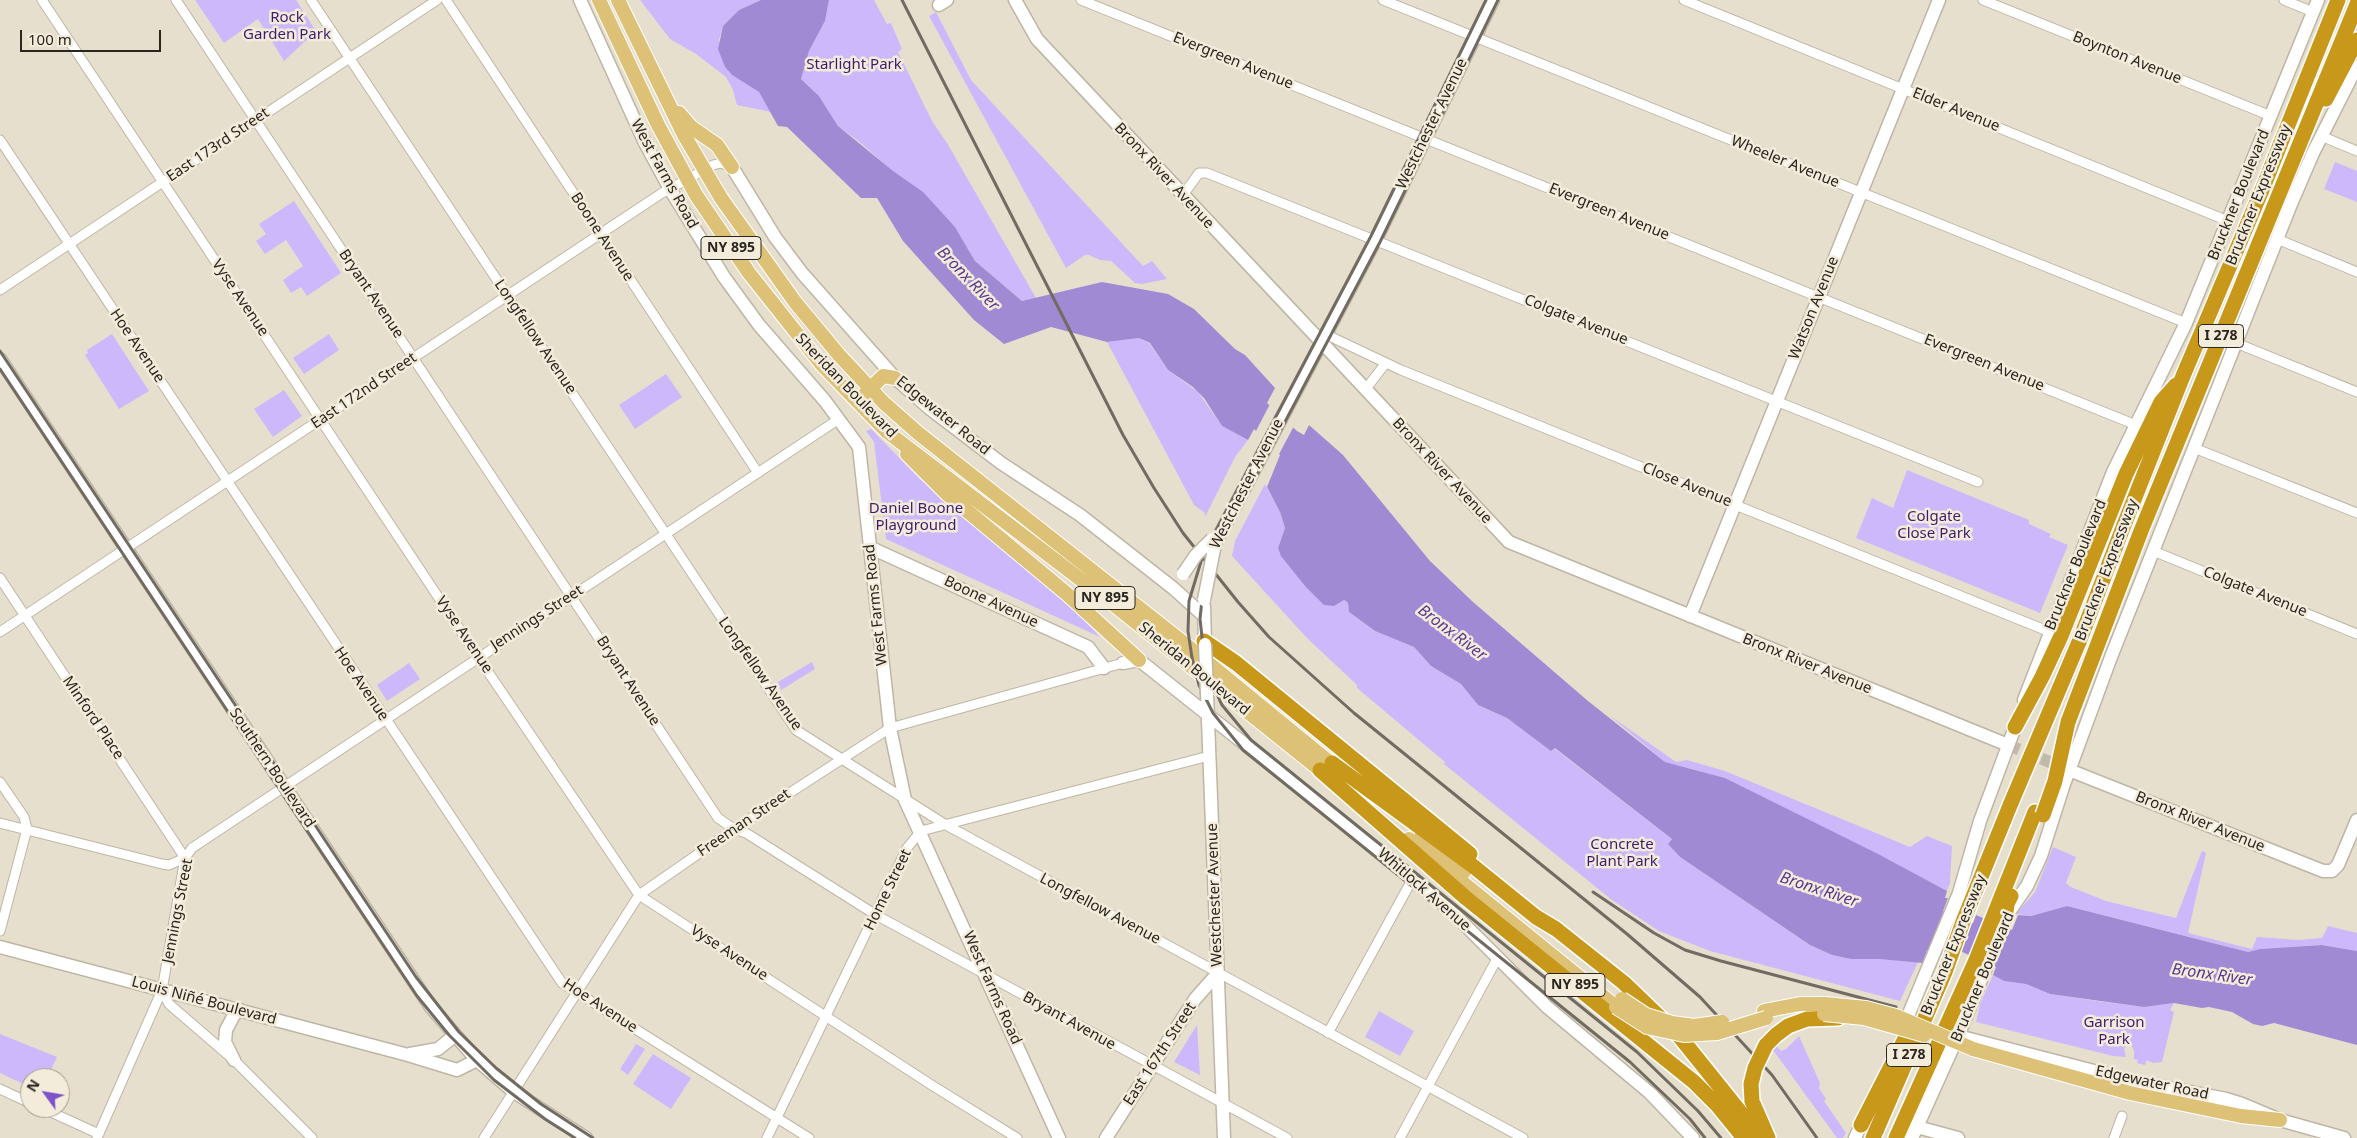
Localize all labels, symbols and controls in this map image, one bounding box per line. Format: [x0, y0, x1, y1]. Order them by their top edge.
park label: Rock Garden Park [243, 9, 331, 44]
scale bar [22, 20, 164, 52]
street label: Boynton Avenue [2070, 28, 2184, 88]
text: 100 m [28, 29, 72, 49]
street label: Evergreen Avenue [1170, 29, 1296, 93]
park label: Starlight Park [806, 56, 902, 74]
street label: Westchester Avenue [1392, 56, 1472, 192]
street label: Elder Avenue [1910, 84, 2002, 136]
street label: East 173rd Street [163, 104, 273, 186]
street label: West Farms Road [627, 116, 701, 232]
street label: Bronx River Avenue [1110, 119, 1218, 233]
street label: Bruckner Expressway [2222, 122, 2296, 268]
street label: Bruckner Boulevard [2205, 127, 2273, 263]
street label: Wheeler Avenue [1728, 132, 1842, 192]
street label: Evergreen Avenue [1546, 180, 1672, 244]
street label: Boone Avenue [567, 189, 637, 285]
road number: NY 895 [701, 237, 761, 260]
water label: Bronx River [933, 243, 1003, 315]
street label: Bryant Avenue [335, 246, 407, 342]
street label: Watson Avenue [1785, 254, 1843, 362]
street label: Vyse Avenue [208, 256, 272, 340]
street label: Longfellow Avenue [490, 276, 580, 398]
street label: Colgate Avenue [1521, 291, 1631, 349]
street label: Hoe Avenue [106, 306, 168, 386]
road number: I 278 [2198, 324, 2244, 348]
street label: Sheridan Boulevard [792, 330, 900, 442]
street label: Evergreen Avenue [1921, 331, 2047, 395]
street label: East 172nd Street [308, 349, 420, 433]
street label: Edgewater Road [893, 373, 993, 459]
street label: Bronx River Avenue [1388, 414, 1496, 528]
street label: Westchester Avenue [1206, 416, 1288, 552]
street label: Close Avenue [1640, 459, 1734, 511]
street label: Bruckner Boulevard [2042, 497, 2110, 633]
street label: Bruckner Expressway [2072, 497, 2142, 643]
park label: Daniel Boone Playground [869, 500, 963, 535]
park label: Colgate Close Park [1897, 508, 1971, 543]
street label: West Farms Road [861, 543, 891, 667]
street label: Colgate Avenue [2200, 563, 2310, 621]
street label: Boone Avenue [941, 572, 1041, 632]
street label: Jennings Street [487, 581, 587, 655]
road number: NY 895 [1075, 586, 1135, 610]
street label: Vyse Avenue [432, 593, 496, 677]
water label: Bronx River [1414, 601, 1490, 665]
street label: Longfellow Avenue [714, 614, 806, 734]
street label: Sheridan Boulevard [1135, 619, 1253, 719]
street label: Bronx River Avenue [1740, 630, 1874, 698]
street label: Bryant Avenue [592, 633, 664, 729]
street label: Hoe Avenue [330, 644, 392, 724]
street label: Minford Place [58, 673, 128, 763]
street label: Southern Boulevard [225, 705, 319, 831]
street label: Freeman Street [694, 785, 794, 861]
street label: Bronx River Avenue [2133, 788, 2267, 856]
street label: Westchester Avenue [1204, 823, 1226, 967]
park label: Concrete Plant Park [1586, 836, 1658, 871]
street label: Whitlock Avenue [1374, 845, 1474, 935]
street label: Home Street [861, 846, 915, 934]
street label: Jennings Street [159, 857, 197, 965]
water label: Bronx River [1778, 868, 1860, 912]
street label: Longfellow Avenue [1037, 870, 1163, 948]
street label: Bruckner Expressway [1917, 872, 1991, 1018]
street label: Bruckner Boulevard [1947, 909, 2019, 1045]
street label: Vyse Avenue [687, 921, 771, 985]
street label: West Farms Road [959, 929, 1025, 1047]
water label: Bronx River [2171, 960, 2253, 990]
street label: Louis Niñé Boulevard [130, 973, 278, 1029]
road number: NY 895 [1545, 974, 1605, 996]
street label: Hoe Avenue [559, 975, 641, 1037]
street label: Bryant Avenue [1019, 988, 1119, 1054]
street label: East 167th Street [1120, 999, 1200, 1109]
park label: Garrison Park [2083, 1014, 2145, 1049]
road number: I 278 [1886, 1044, 1932, 1066]
street label: Edgewater Road [2094, 1062, 2210, 1104]
north arrow [20, 1068, 70, 1118]
text: N [22, 1075, 44, 1095]

